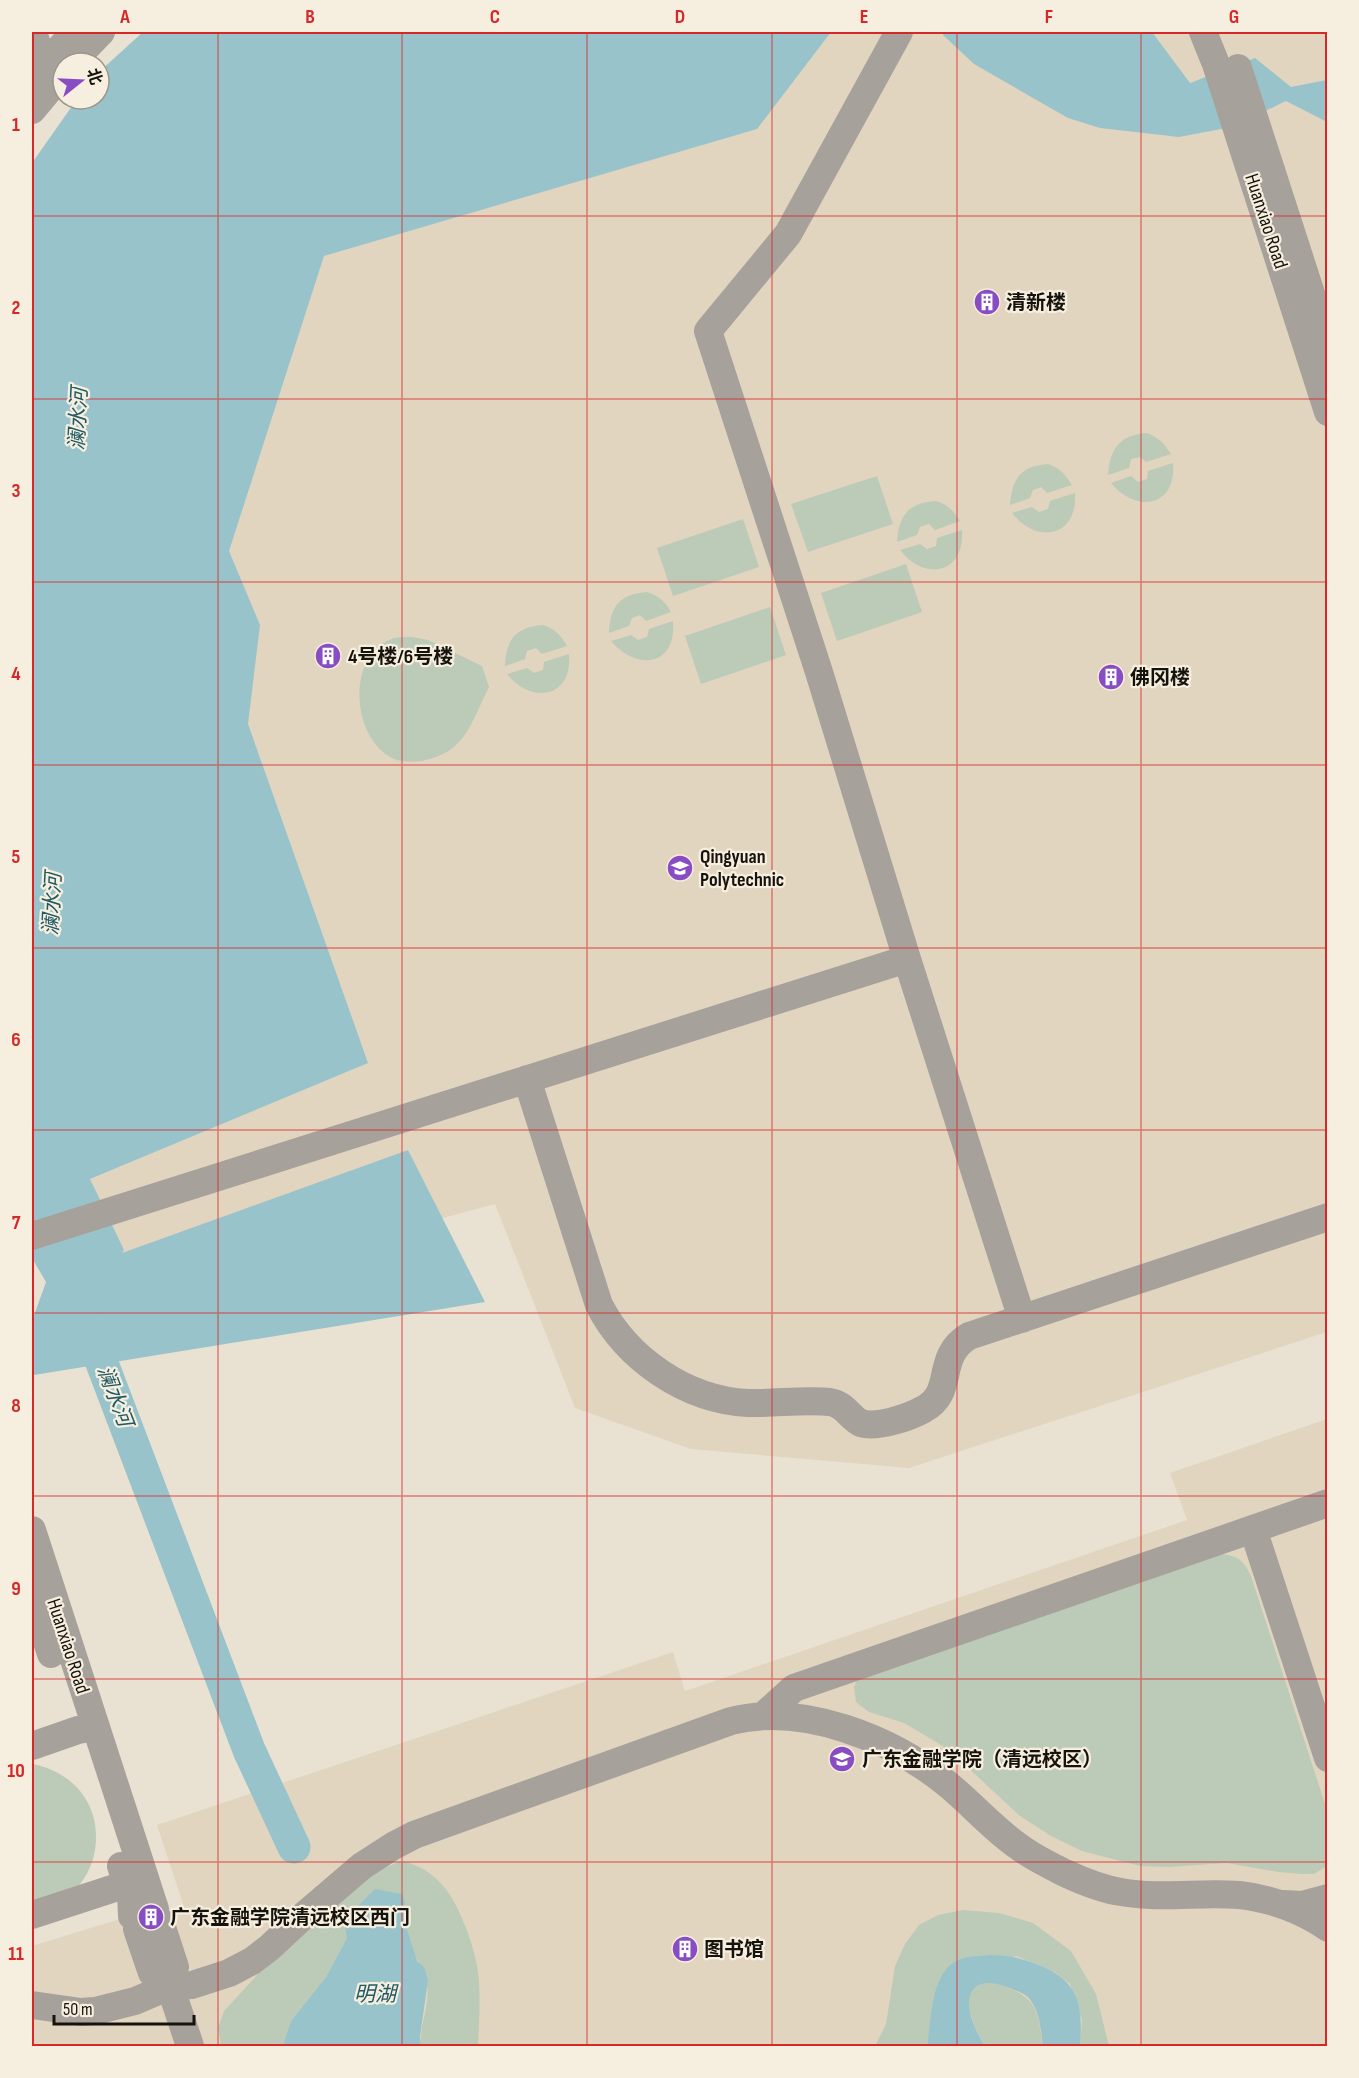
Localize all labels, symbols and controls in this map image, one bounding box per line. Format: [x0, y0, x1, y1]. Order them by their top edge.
text: A [119, 5, 130, 29]
text: B [305, 5, 315, 29]
text: C [490, 5, 500, 29]
text: D [675, 5, 685, 29]
text: E [860, 5, 868, 29]
text: F [1045, 5, 1053, 29]
text: G [1229, 5, 1239, 29]
north arrow [51, 51, 111, 111]
text: 北 [82, 66, 105, 87]
text: 1 [12, 113, 20, 137]
street label: Huanxiao Road [1239, 171, 1293, 272]
building icon: 清新楼 [972, 287, 1002, 317]
place label: 清新楼 [1006, 291, 1066, 315]
text: 2 [12, 296, 20, 320]
water label: 澜水河 [64, 383, 93, 451]
text: 3 [12, 479, 21, 503]
building icon: 4号楼/6号楼 [313, 641, 343, 671]
place label: 4号楼/6号楼 [348, 645, 453, 669]
text: 4 [11, 662, 21, 686]
building icon: 佛冈楼 [1096, 662, 1126, 692]
place label: 佛冈楼 [1130, 666, 1190, 690]
text: 5 [12, 845, 21, 869]
place label: Qingyuan Polytechnic [700, 845, 784, 892]
school or university icon: Qingyuan Polytechnic [665, 853, 695, 883]
water label: 澜水河 [38, 868, 67, 936]
text: 6 [11, 1028, 21, 1052]
text: 7 [12, 1211, 21, 1235]
water label: 澜水河 [92, 1362, 139, 1434]
text: 8 [11, 1394, 21, 1418]
text: 9 [11, 1577, 21, 1601]
street label: Huanxiao Road [41, 1596, 95, 1697]
school or university icon: 广东金融学院（清远校区） [827, 1744, 857, 1774]
place label: 广东金融学院（清远校区） [862, 1748, 1102, 1772]
text: 10 [7, 1759, 25, 1783]
building icon: 广东金融学院清远校区西门 [136, 1902, 166, 1932]
place label: 广东金融学院清远校区西门 [170, 1906, 410, 1930]
building icon: 图书馆 [670, 1934, 700, 1964]
place label: 图书馆 [704, 1938, 764, 1962]
text: 11 [8, 1942, 24, 1966]
water label: 明湖 [354, 1982, 399, 2007]
scale bar [54, 1988, 194, 2026]
text: 50 m [63, 1999, 93, 2020]

